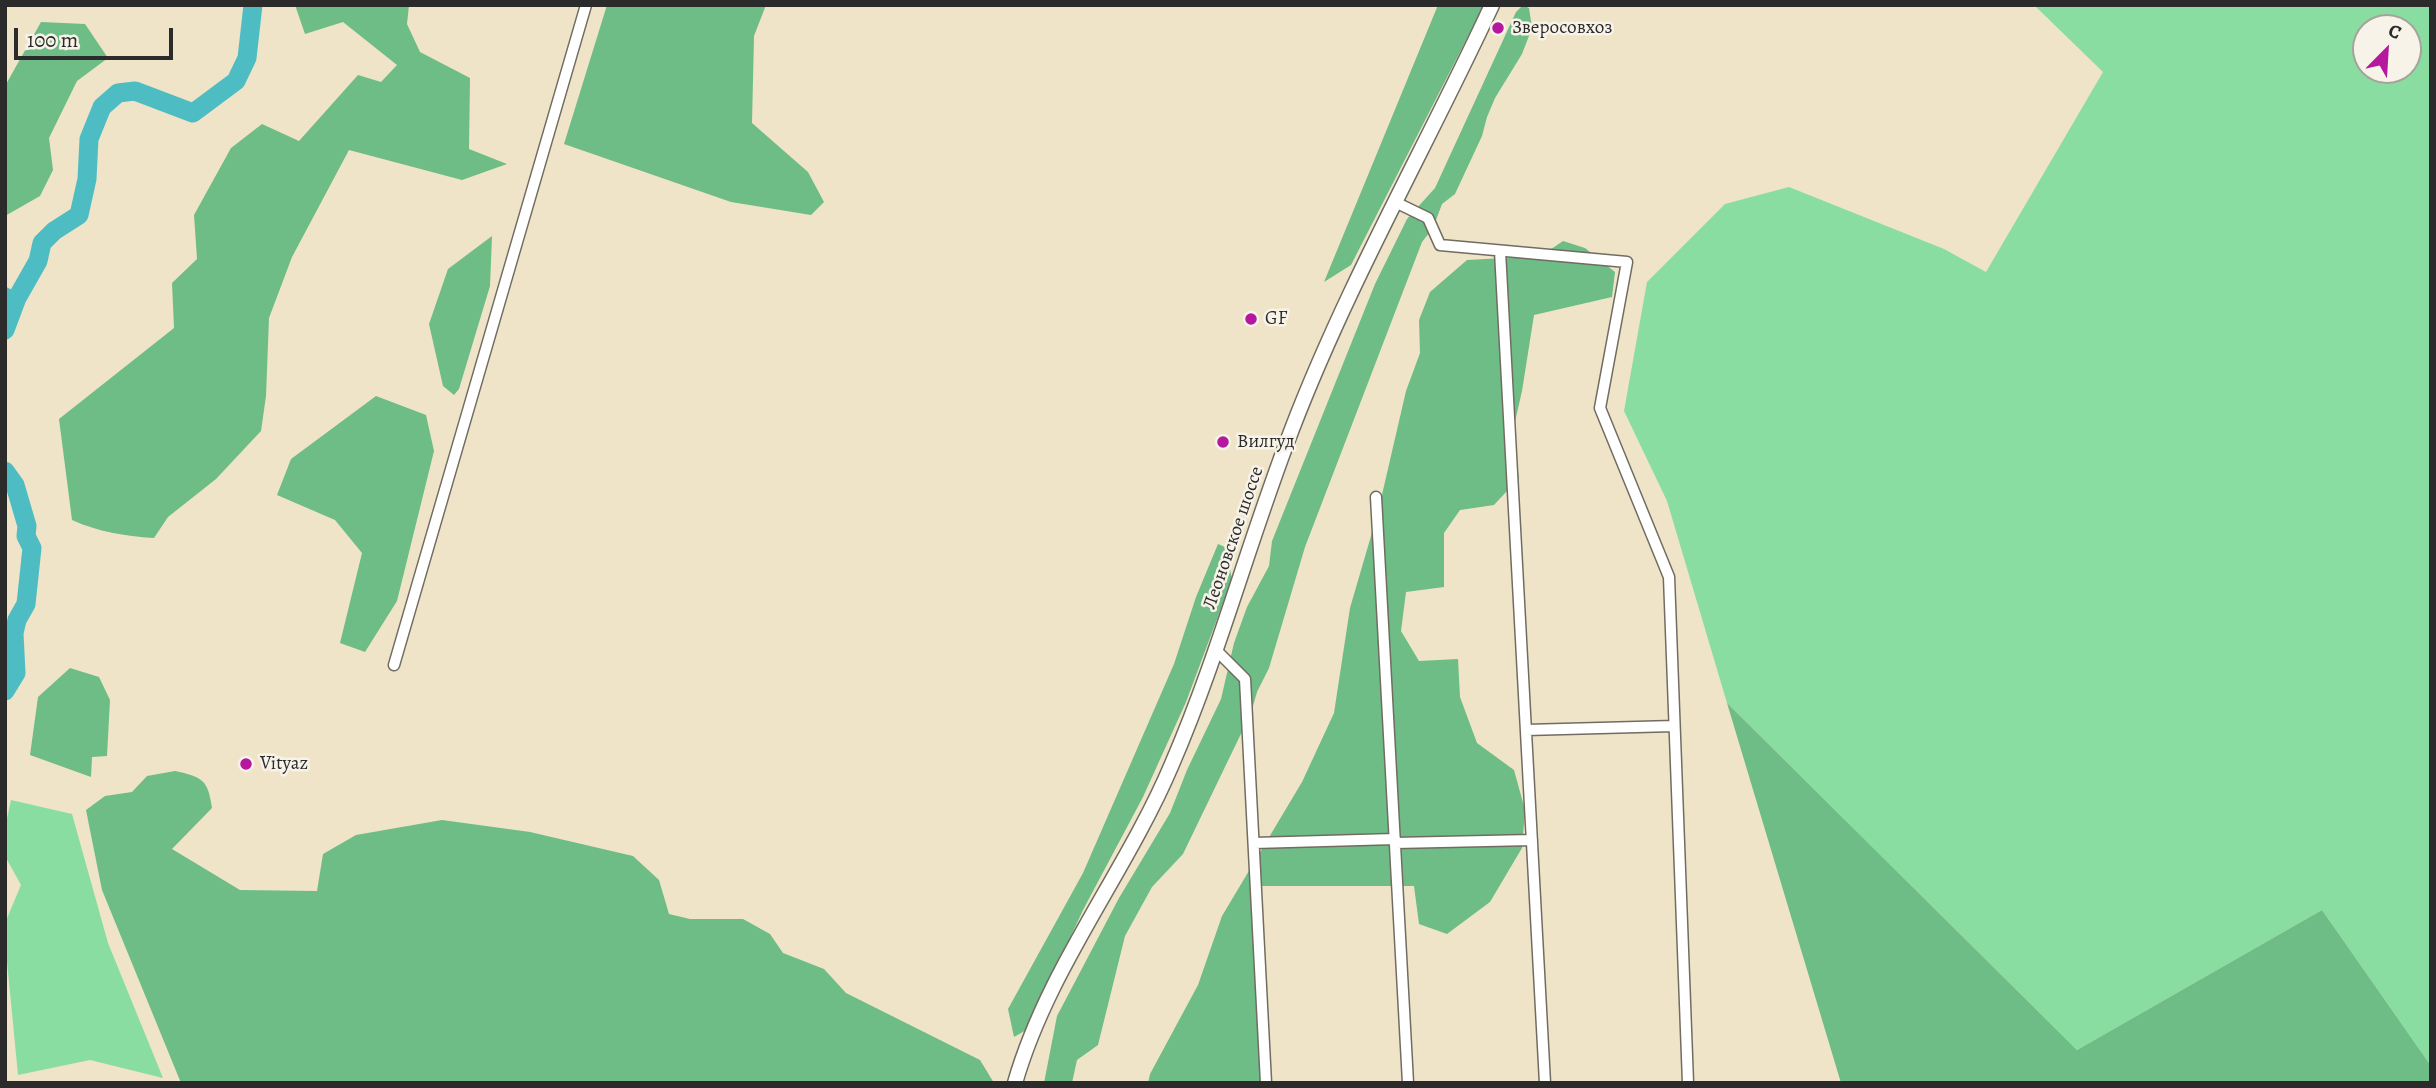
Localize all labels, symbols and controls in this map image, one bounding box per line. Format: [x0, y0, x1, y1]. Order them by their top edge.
scale bar [18, 14, 177, 58]
north arrow [2352, 14, 2422, 84]
place label: Зверосовхоз [1512, 17, 1612, 39]
text: С [2384, 17, 2405, 46]
marker: Зверосовхоз [1490, 20, 1506, 36]
text: 100 m [27, 26, 78, 54]
place label: GF [1265, 308, 1287, 330]
marker: GF [1243, 311, 1259, 327]
place label: Вилгуд [1237, 431, 1295, 453]
marker: Вилгуд [1215, 434, 1231, 450]
street label: Леоновское шоссе [1199, 464, 1269, 612]
place label: Vityaz [260, 753, 308, 775]
marker: Vityaz [238, 756, 254, 772]

